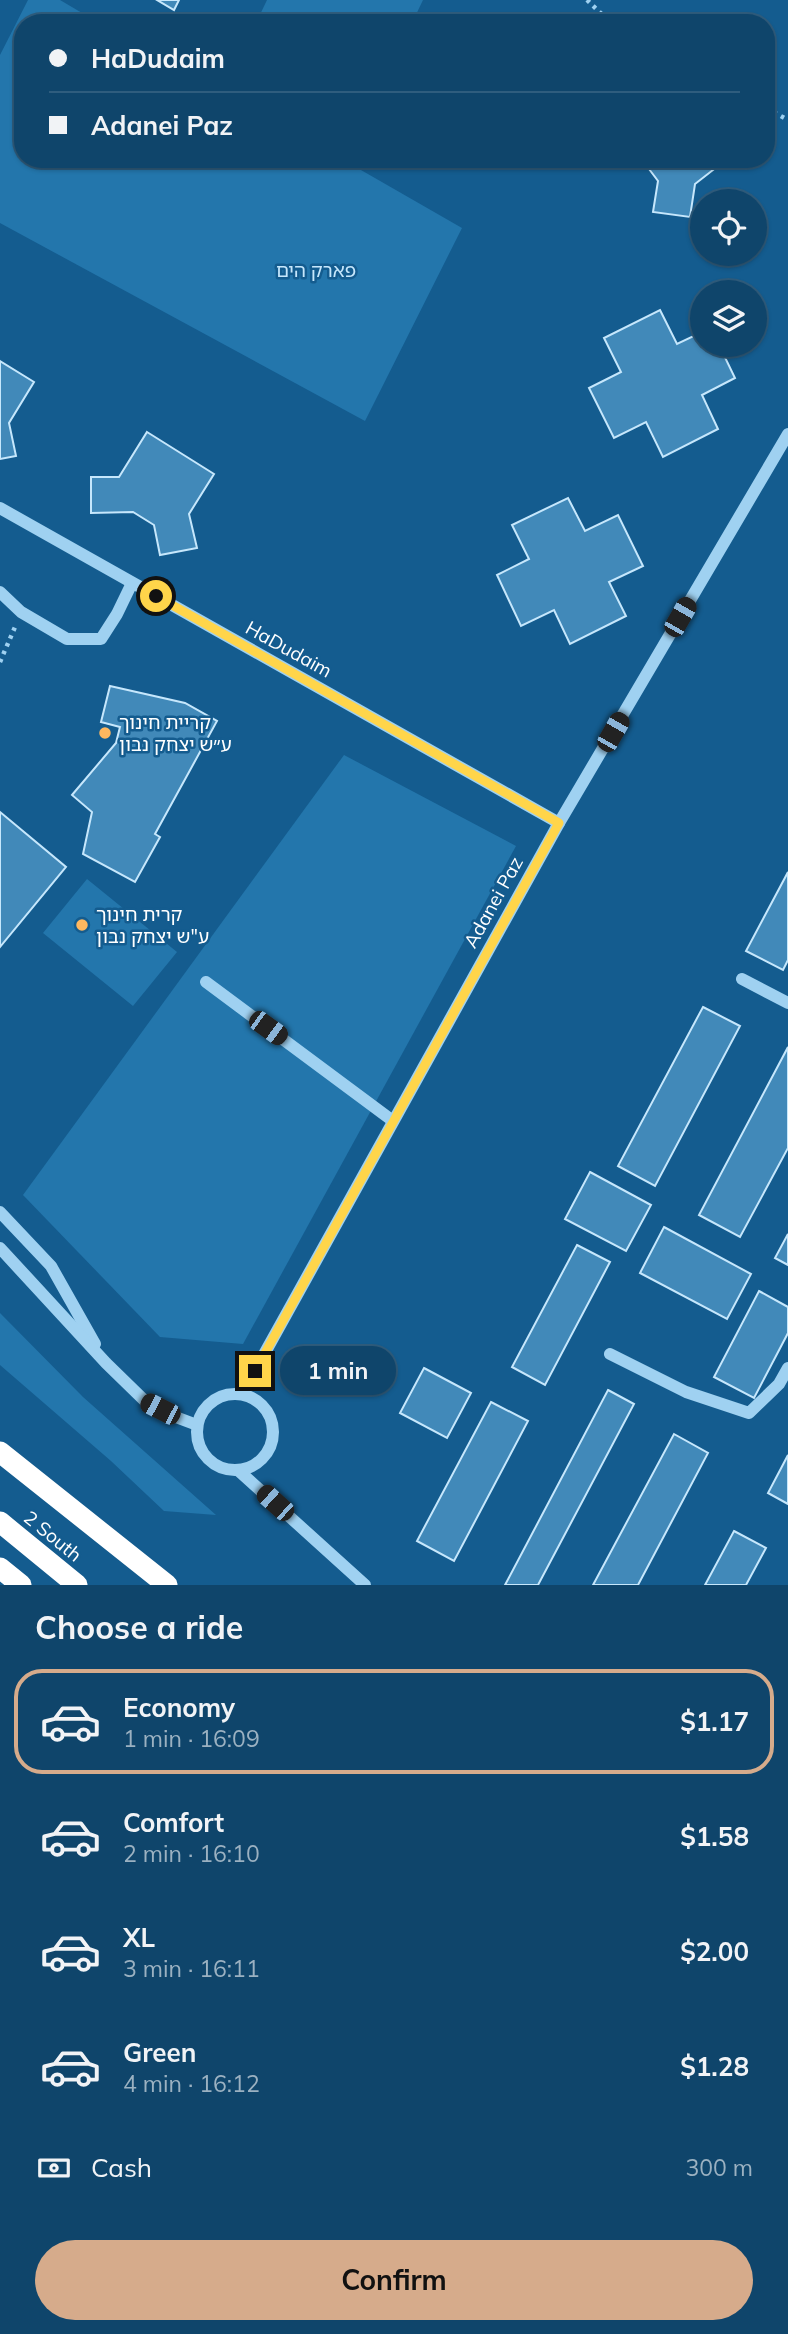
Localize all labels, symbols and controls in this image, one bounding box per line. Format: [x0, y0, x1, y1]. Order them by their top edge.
text: HaDudaim [91, 42, 225, 75]
text: Adanei Paz [91, 109, 233, 142]
map controls [690, 189, 767, 357]
button: locate [690, 189, 767, 266]
park label: פארק הים [276, 258, 356, 282]
button: layers [690, 280, 767, 357]
route start [140, 580, 172, 612]
car [661, 594, 700, 640]
street label: HaDudaim [242, 615, 336, 683]
car [594, 709, 633, 755]
place label: קריית חינוך ע״ש יצחק נבון [119, 710, 232, 756]
marker: קריית חינוך ע״ש יצחק נבון [97, 725, 113, 741]
street label: Adanei Paz [458, 852, 528, 952]
place label: קרית חינוך ע"ש יצחק נבון [96, 902, 209, 948]
marker: קרית חינוך ע"ש יצחק נבון [74, 917, 90, 933]
car [245, 1007, 292, 1049]
callout: 1 min [280, 1346, 395, 1396]
route end [239, 1355, 271, 1387]
text: 1 min [308, 1356, 368, 1385]
car [137, 1390, 184, 1428]
car [253, 1481, 298, 1525]
street label: 2 South [19, 1505, 87, 1567]
text: Choose a ride [35, 1607, 243, 1647]
icon: car [39, 1690, 102, 1753]
text: Economy [123, 1691, 235, 1724]
text: $1.17 [680, 1705, 749, 1738]
text: 1 min · 16:09 [123, 1724, 260, 1753]
icon: car [39, 1805, 102, 1868]
text: Comfort [123, 1806, 224, 1839]
text: $1.58 [680, 1820, 749, 1853]
text: 2 min · 16:10 [123, 1839, 260, 1868]
icon: car [39, 1920, 102, 1983]
text: XL [123, 1921, 155, 1954]
text: $2.00 [680, 1935, 749, 1968]
text: 3 min · 16:11 [123, 1954, 260, 1983]
icon: car [39, 2035, 102, 2098]
text: Green [123, 2036, 196, 2069]
text: $1.28 [680, 2050, 749, 2083]
text: 4 min · 16:12 [123, 2069, 260, 2098]
icon: cash [35, 2149, 73, 2187]
text: Cash [91, 2151, 152, 2184]
text: 300 m [685, 2153, 753, 2182]
button: Confirm [35, 2240, 753, 2320]

